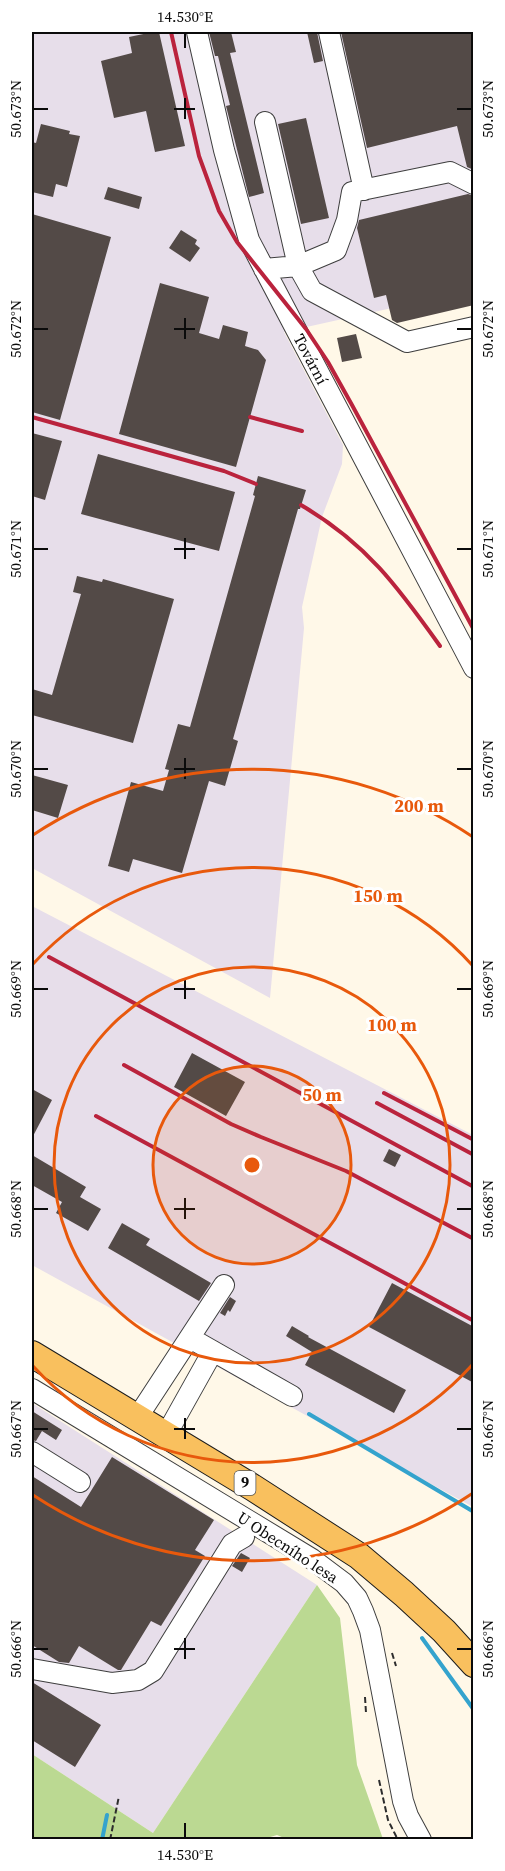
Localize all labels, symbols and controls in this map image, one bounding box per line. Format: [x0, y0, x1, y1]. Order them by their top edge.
text: 14.530°E [157, 6, 213, 27]
text: 50.673°N [5, 80, 26, 138]
text: 50.673°N [477, 80, 498, 138]
text: 50.672°N [5, 300, 26, 358]
text: 50.672°N [477, 300, 498, 358]
street label: Tovární [289, 330, 334, 388]
text: 50.671°N [5, 520, 26, 578]
text: 50.671°N [477, 520, 498, 578]
text: 50.670°N [5, 740, 26, 798]
text: 50.670°N [477, 740, 498, 798]
text: 200 m [394, 793, 444, 818]
text: 150 m [353, 883, 403, 908]
text: 50.669°N [5, 960, 26, 1018]
text: 50.669°N [477, 960, 498, 1018]
text: 100 m [367, 1012, 417, 1037]
text: 50 m [302, 1082, 342, 1107]
centre of rings [242, 1155, 262, 1175]
text: 50.668°N [5, 1180, 26, 1238]
text: 50.668°N [477, 1180, 498, 1238]
text: 50.667°N [5, 1400, 26, 1458]
text: 50.667°N [477, 1400, 498, 1458]
road number: 9 [234, 1471, 256, 1495]
street label: U Obecního lesa [233, 1506, 344, 1588]
text: 50.666°N [5, 1620, 26, 1678]
text: 50.666°N [477, 1620, 498, 1678]
text: 14.530°E [157, 1844, 213, 1865]

